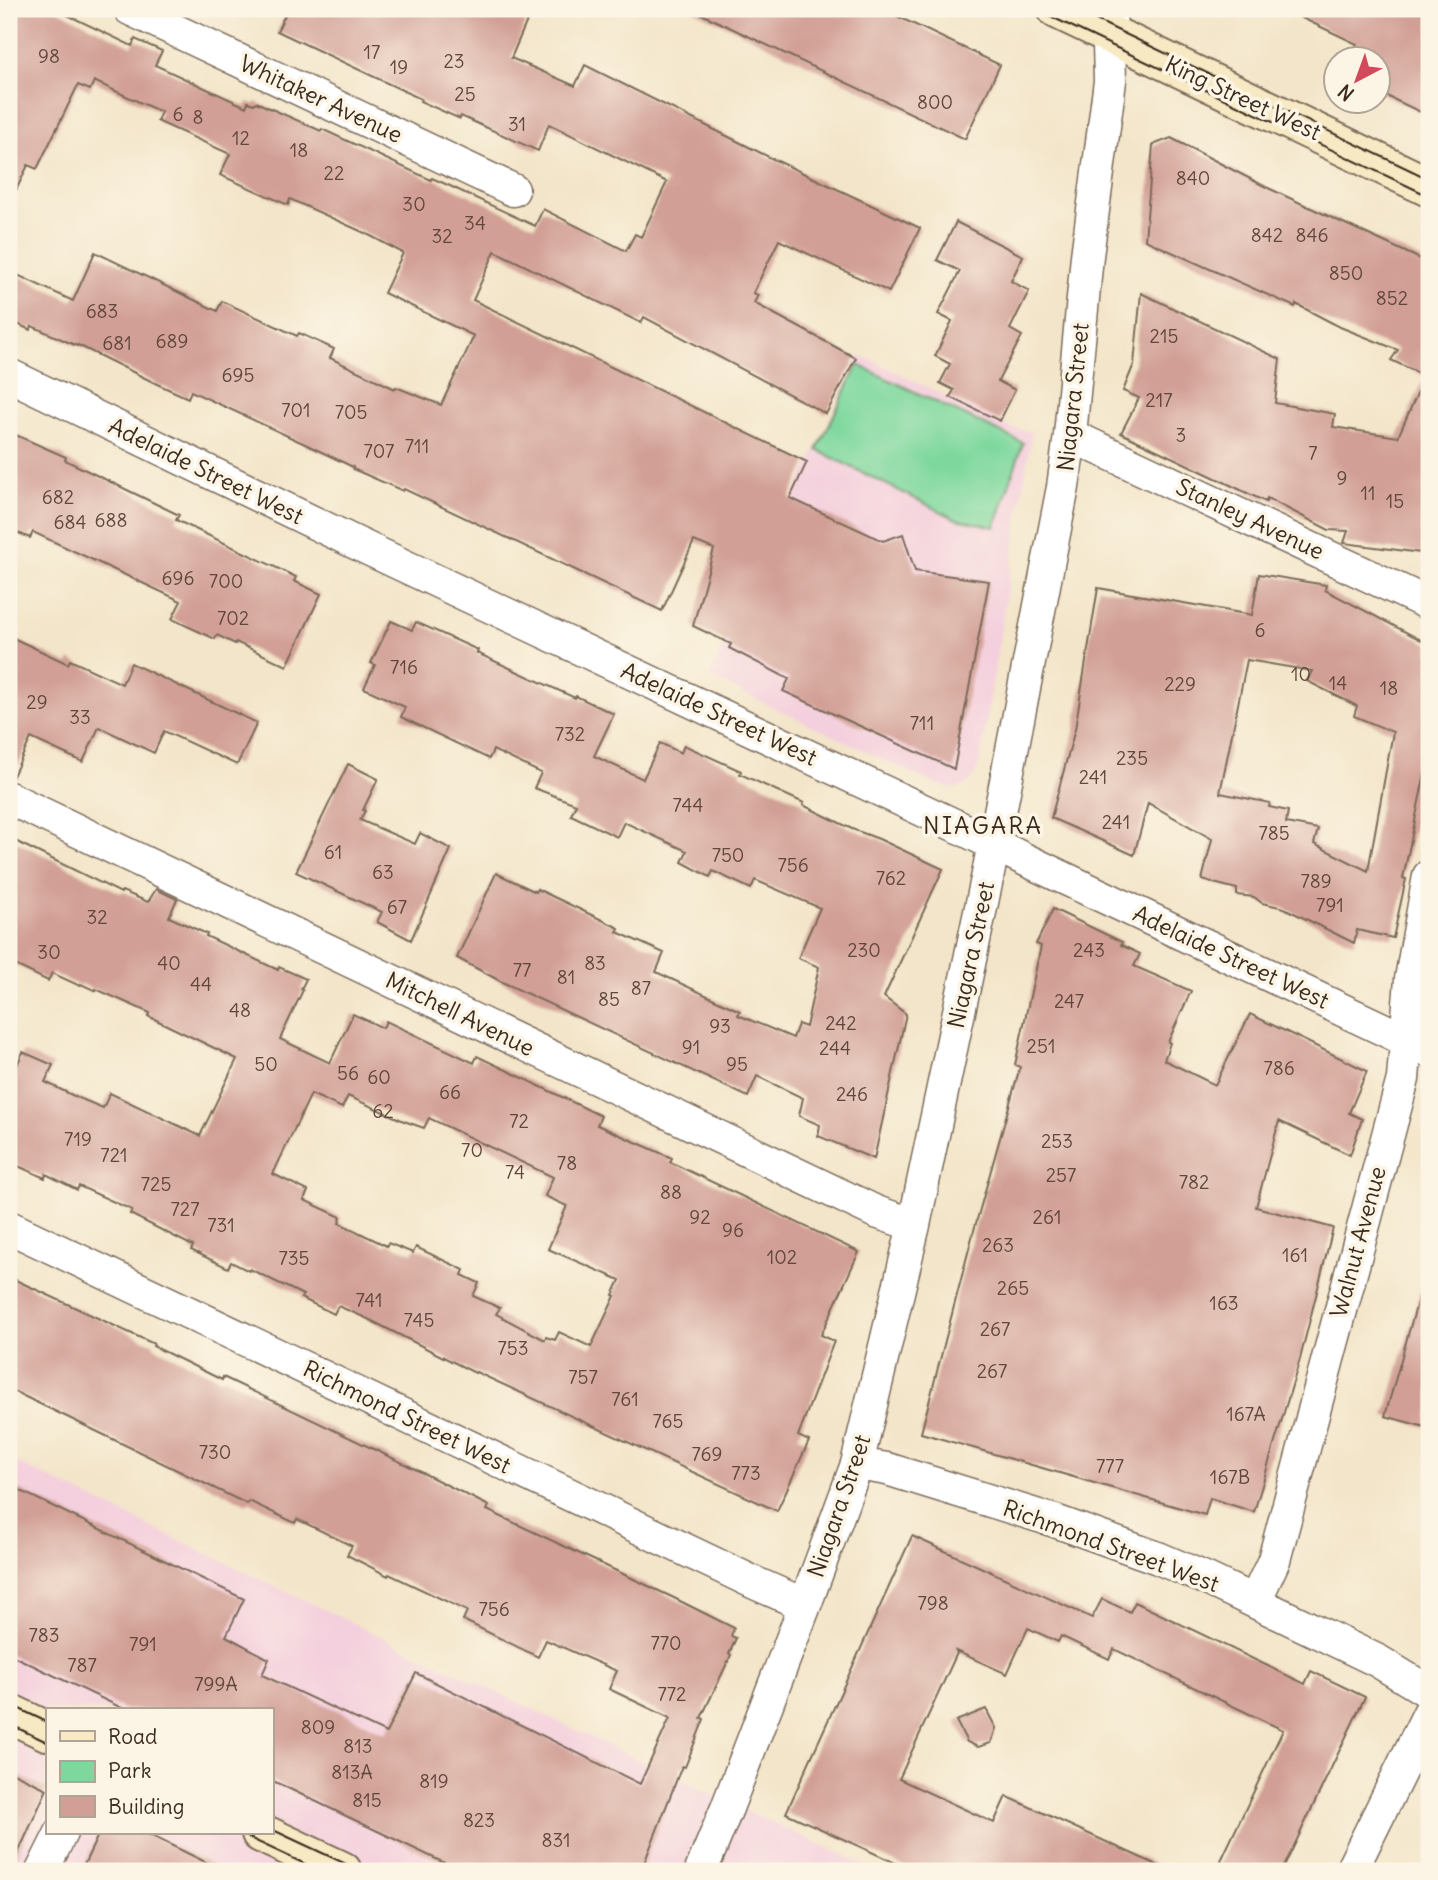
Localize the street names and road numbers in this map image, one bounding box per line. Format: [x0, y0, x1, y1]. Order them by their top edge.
street label: Whitaker Avenue [235, 48, 407, 149]
street label: King Street West [1161, 49, 1326, 146]
street label: Niagara Street [1050, 321, 1095, 473]
street label: Adelaide Street West [104, 411, 308, 530]
street label: Stanley Avenue [1172, 472, 1329, 565]
street label: Adelaide Street West [617, 655, 822, 772]
street label: Niagara Street [941, 879, 1000, 1031]
street label: Adelaide Street West [1129, 898, 1334, 1015]
street label: Mitchell Avenue [381, 965, 539, 1062]
street label: Walnut Avenue [1323, 1163, 1392, 1321]
street label: Richmond Street West [299, 1354, 516, 1480]
street label: Niagara Street [801, 1430, 877, 1581]
street label: Richmond Street West [999, 1493, 1223, 1598]

